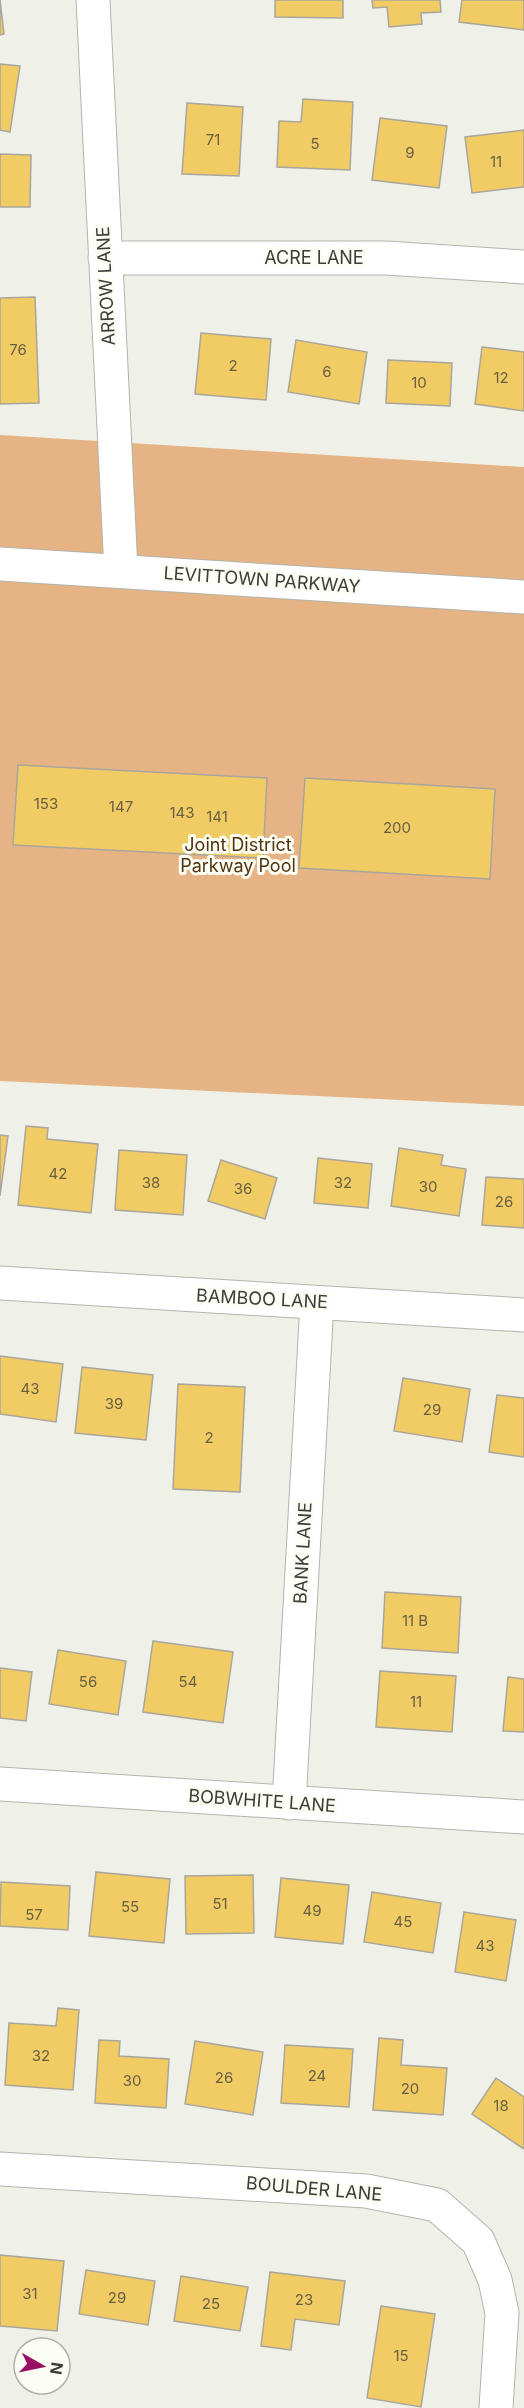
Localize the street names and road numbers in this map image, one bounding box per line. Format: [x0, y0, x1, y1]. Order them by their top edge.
street label: ARROW LANE [92, 226, 119, 346]
street label: ACRE LANE [264, 247, 364, 268]
street label: LEVITTOWN PARKWAY [163, 562, 361, 597]
street label: BAMBOO LANE [196, 1285, 328, 1312]
street label: BANK LANE [289, 1502, 316, 1604]
street label: BOBWHITE LANE [188, 1785, 336, 1816]
street label: BOULDER LANE [245, 2172, 383, 2205]

